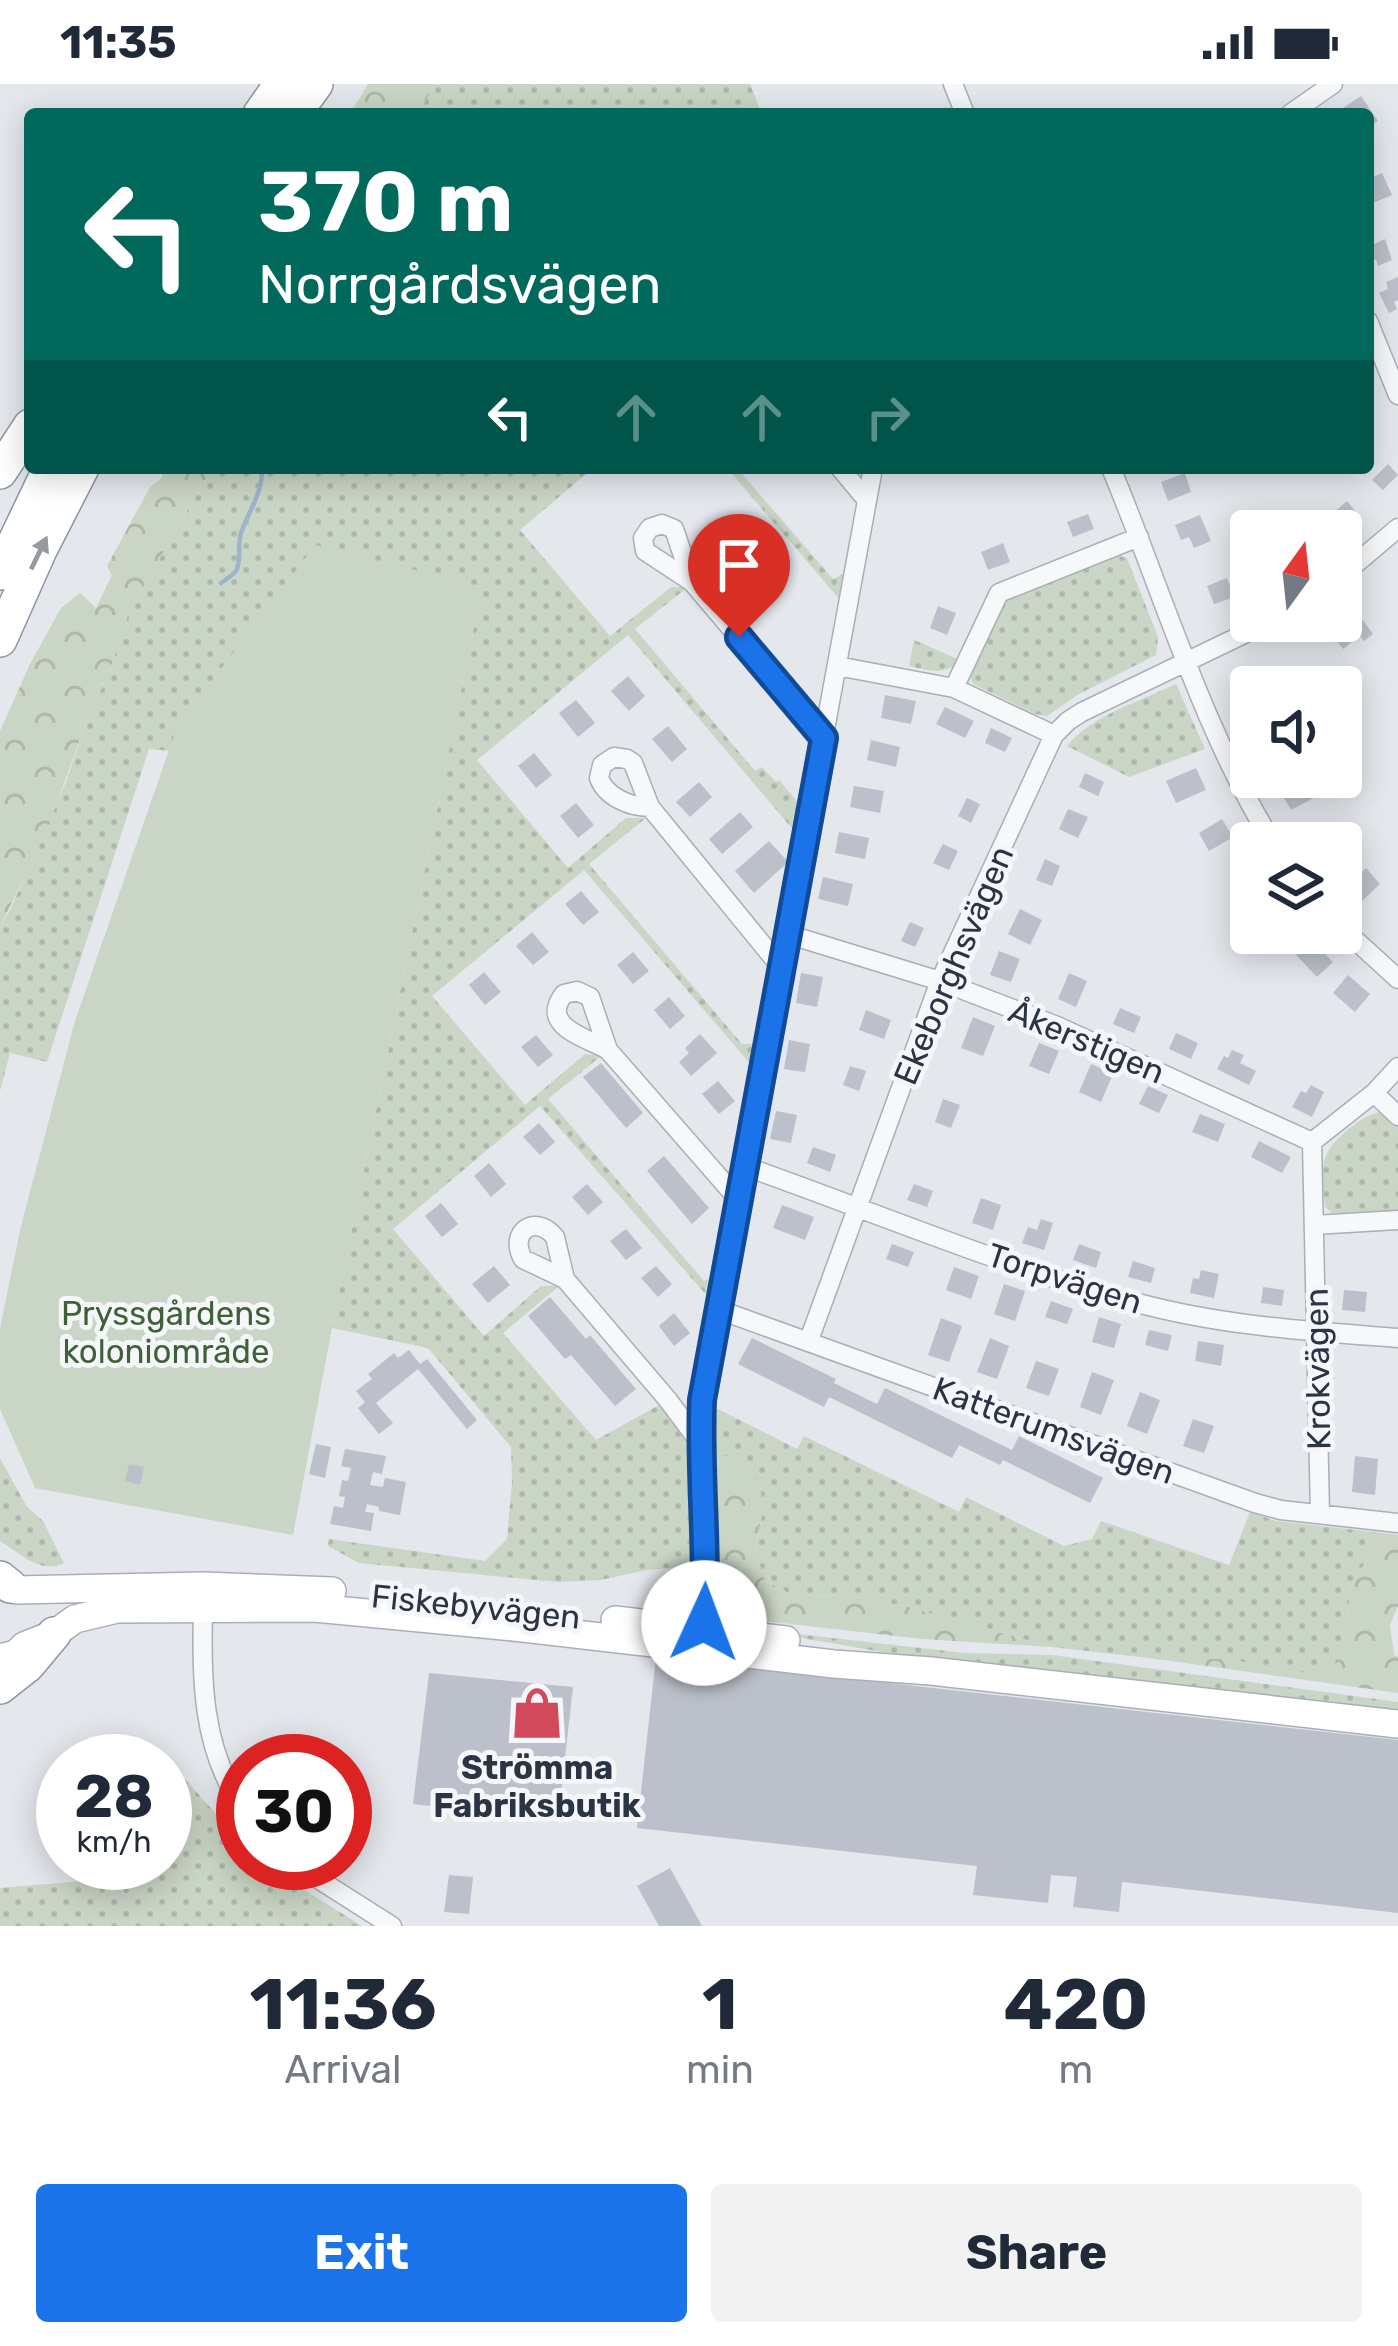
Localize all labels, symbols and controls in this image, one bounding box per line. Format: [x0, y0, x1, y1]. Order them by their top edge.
text: 11:35 [60, 16, 177, 69]
text: 370 m [258, 152, 513, 252]
icon: left [60, 156, 216, 312]
text: Norrgårdsvägen [258, 253, 662, 317]
icon: left [477, 384, 543, 450]
icon: ahead [603, 384, 669, 450]
icon: ahead [729, 384, 795, 450]
icon: right [855, 384, 921, 450]
north arrow [1230, 510, 1362, 642]
map controls [1230, 510, 1362, 954]
pin [688, 514, 790, 637]
icon: arrive [706, 532, 772, 598]
one-way arrow [29, 536, 49, 570]
button: sound [1230, 666, 1362, 798]
button: layers [1230, 822, 1362, 954]
street label: Ekeborghsvägen [886, 840, 1021, 1090]
street label: Åkerstigen [1003, 991, 1170, 1092]
street label: Torpvägen [982, 1235, 1147, 1322]
street label: Krokvägen [1297, 1288, 1338, 1450]
park label: Pryssgårdens koloniområde [61, 1294, 271, 1371]
street label: Katterumsvägen [928, 1369, 1180, 1492]
position arrow [641, 1560, 767, 1686]
street label: Fiskebyvägen [369, 1576, 582, 1637]
shop icon: Strömma Fabriksbutik [508, 1684, 566, 1742]
speed limit sign: 30 [216, 1734, 372, 1890]
place label: Strömma Fabriksbutik [433, 1748, 642, 1825]
text: 28 [74, 1761, 154, 1832]
text: km/h [77, 1824, 151, 1860]
text: 11:36 [250, 1962, 437, 2047]
text: 1 [702, 1962, 738, 2047]
text: 420 [1003, 1962, 1148, 2047]
text: Arrival [285, 2047, 402, 2093]
text: min [686, 2047, 754, 2093]
text: m [1059, 2047, 1093, 2093]
button: Exit [36, 2184, 687, 2322]
button: Share [711, 2184, 1362, 2322]

